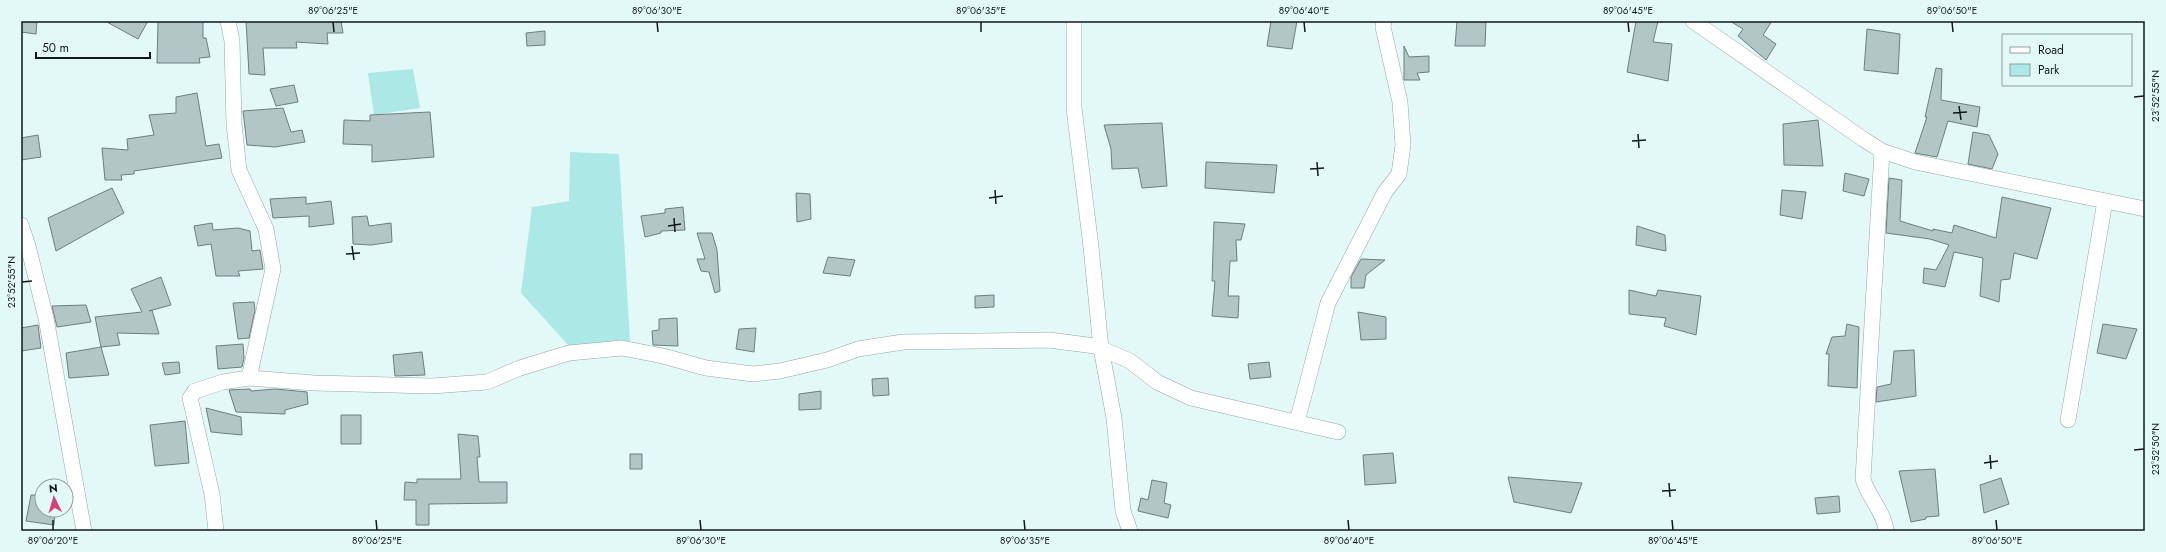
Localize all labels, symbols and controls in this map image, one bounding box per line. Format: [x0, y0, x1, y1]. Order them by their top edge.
text: 89°06'25"E [308, 3, 358, 18]
text: 89°06'30"E [632, 3, 682, 18]
text: 89°06'35"E [956, 3, 1006, 18]
text: 89°06'40"E [1279, 3, 1329, 18]
text: 89°06'45"E [1603, 3, 1653, 18]
text: 89°06'50"E [1927, 3, 1977, 18]
scale bar [36, 34, 150, 60]
legend [2002, 34, 2132, 86]
text: 50 m [42, 39, 69, 57]
text: Road [2038, 41, 2064, 59]
text: Park [2038, 61, 2060, 79]
text: 23°52'55"N [2148, 70, 2163, 122]
text: 23°52'55"N [4, 256, 19, 308]
text: 23°52'50"N [2148, 423, 2163, 475]
north arrow [34, 478, 74, 518]
text: N [48, 480, 58, 496]
text: 89°06'20"E [28, 533, 78, 548]
text: 89°06'25"E [352, 533, 402, 548]
text: 89°06'30"E [676, 533, 726, 548]
text: 89°06'35"E [1000, 533, 1050, 548]
text: 89°06'40"E [1324, 533, 1374, 548]
text: 89°06'45"E [1648, 533, 1698, 548]
text: 89°06'50"E [1972, 533, 2022, 548]

